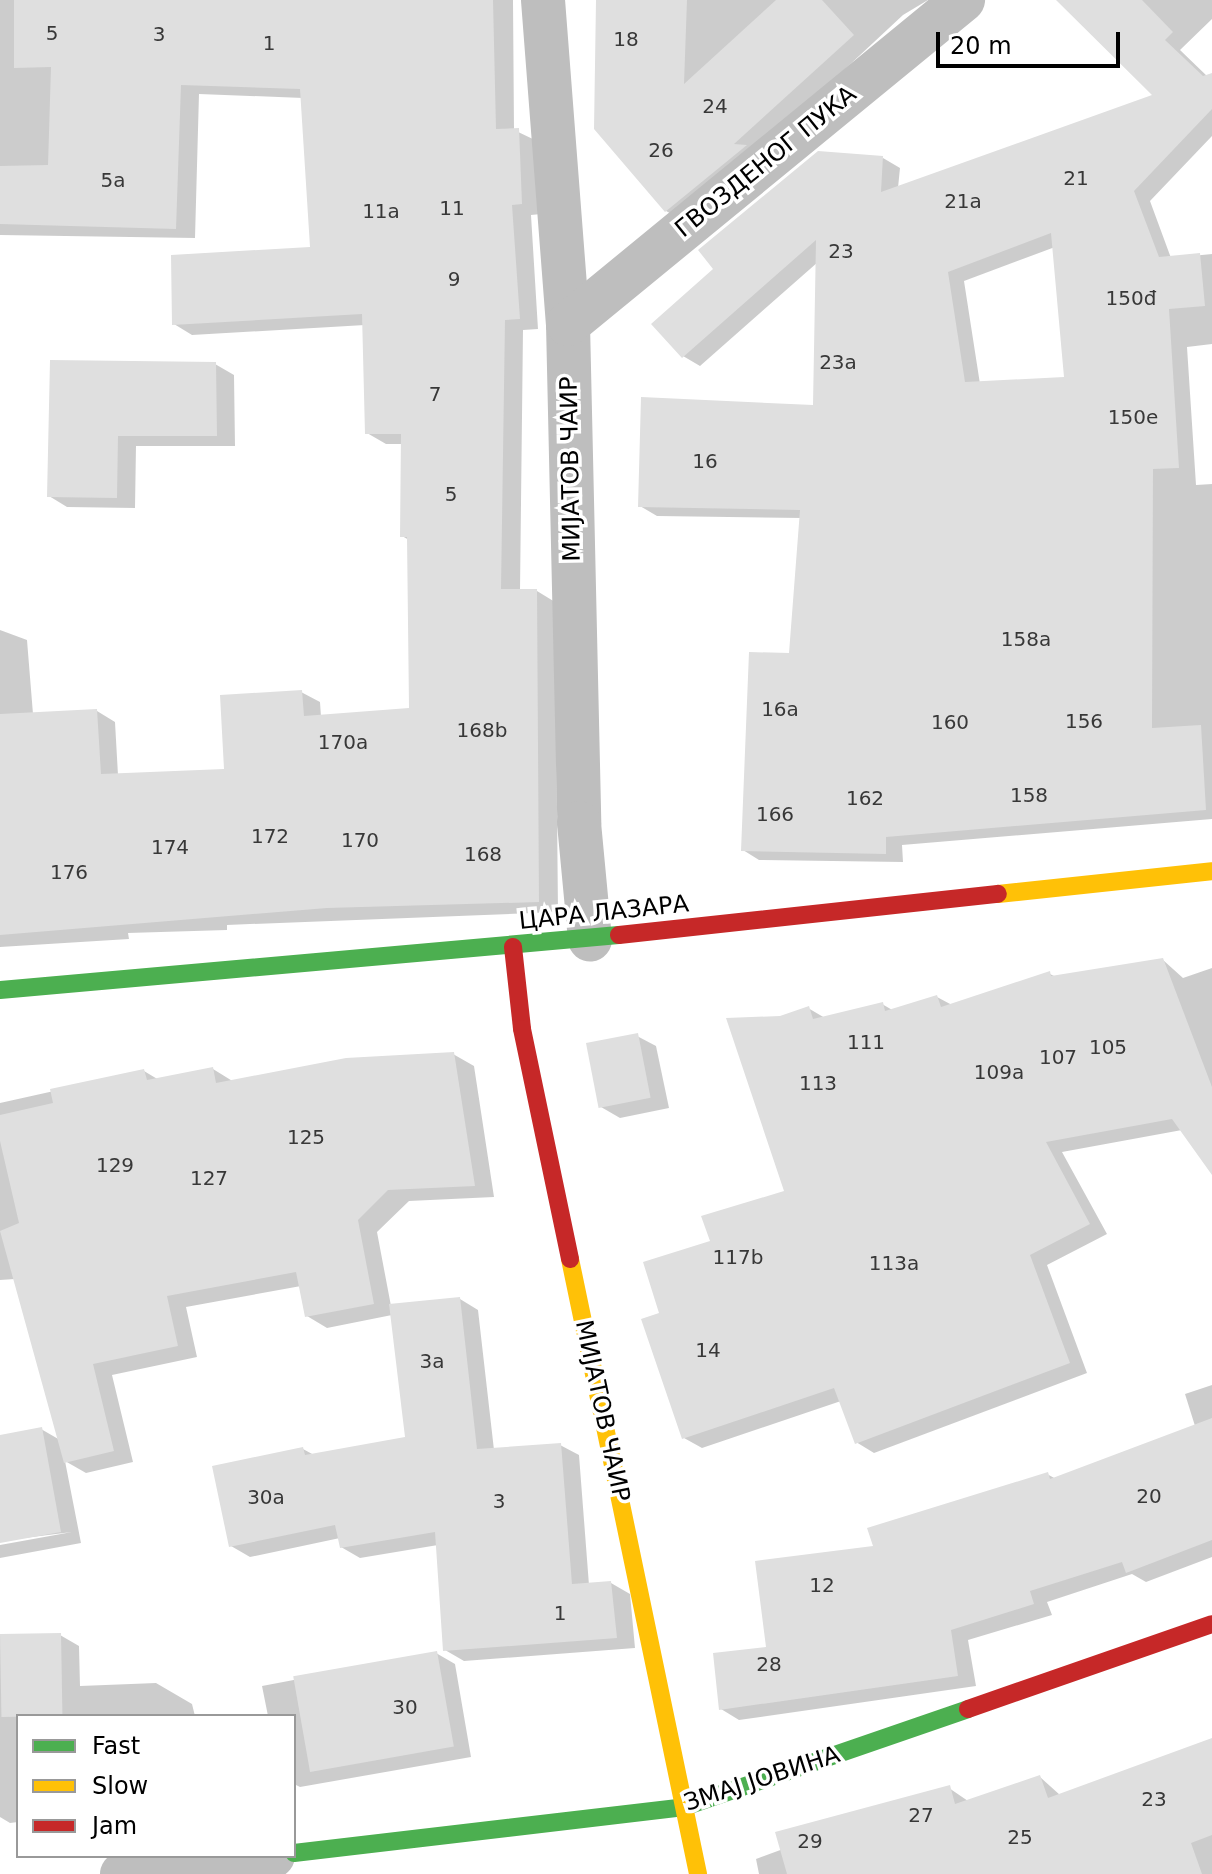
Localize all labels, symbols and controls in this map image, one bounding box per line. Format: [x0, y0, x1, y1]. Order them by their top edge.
scale bar [940, 16, 1124, 66]
house number: 5 [46, 21, 58, 45]
house number: 3 [153, 22, 165, 46]
house number: 18 [613, 27, 639, 51]
house number: 1 [263, 31, 275, 55]
text: 20 m [950, 32, 1012, 60]
street label: ГВОЗДЕНОГ ПУКА [670, 80, 862, 244]
house number: 24 [702, 94, 728, 118]
house number: 26 [648, 138, 674, 162]
house number: 21 [1063, 166, 1089, 190]
house number: 5a [101, 168, 125, 192]
house number: 21a [944, 189, 982, 213]
house number: 11 [439, 196, 465, 220]
house number: 11a [362, 199, 400, 223]
house number: 23 [828, 239, 854, 263]
house number: 9 [448, 267, 460, 291]
house number: 150đ [1106, 286, 1156, 310]
house number: 23a [819, 350, 857, 374]
street label: МИЈАТОВ ЧАИР [555, 376, 587, 562]
house number: 7 [429, 382, 441, 406]
house number: 150e [1108, 405, 1158, 429]
house number: 16 [692, 449, 718, 473]
house number: 5 [445, 482, 457, 506]
house number: 158a [1001, 627, 1051, 651]
house number: 16a [761, 697, 799, 721]
house number: 156 [1065, 709, 1103, 733]
house number: 160 [931, 710, 969, 734]
house number: 168b [457, 718, 507, 742]
house number: 170a [318, 730, 368, 754]
house number: 158 [1010, 783, 1048, 807]
house number: 162 [846, 786, 884, 810]
house number: 166 [756, 802, 794, 826]
house number: 172 [251, 824, 289, 848]
house number: 170 [341, 828, 379, 852]
house number: 174 [151, 835, 189, 859]
house number: 168 [464, 842, 502, 866]
house number: 176 [50, 860, 88, 884]
street label: ЦАРА ЛАЗАРА [518, 890, 690, 936]
house number: 111 [847, 1030, 885, 1054]
house number: 105 [1089, 1035, 1127, 1059]
house number: 107 [1039, 1045, 1077, 1069]
house number: 109a [974, 1060, 1024, 1084]
house number: 113 [799, 1071, 837, 1095]
house number: 125 [287, 1125, 325, 1149]
house number: 129 [96, 1153, 134, 1177]
house number: 127 [190, 1166, 228, 1190]
house number: 117b [713, 1245, 763, 1269]
house number: 113a [869, 1251, 919, 1275]
street label: МИЈАТОВ ЧАИР [569, 1317, 635, 1505]
house number: 14 [695, 1338, 721, 1362]
house number: 3a [420, 1349, 444, 1373]
house number: 20 [1136, 1484, 1162, 1508]
house number: 30a [247, 1485, 285, 1509]
house number: 3 [493, 1489, 505, 1513]
house number: 12 [809, 1573, 835, 1597]
house number: 1 [554, 1601, 566, 1625]
house number: 28 [756, 1652, 782, 1676]
house number: 30 [392, 1695, 418, 1719]
legend [16, 1714, 296, 1858]
text: Fast [92, 1732, 140, 1760]
street label: ЗМАЈ ЈОВИНА [680, 1740, 844, 1818]
text: Slow [92, 1772, 148, 1800]
house number: 23 [1141, 1787, 1167, 1811]
house number: 27 [908, 1803, 934, 1827]
text: Jam [92, 1812, 137, 1840]
house number: 25 [1007, 1825, 1033, 1849]
house number: 29 [797, 1829, 823, 1853]

